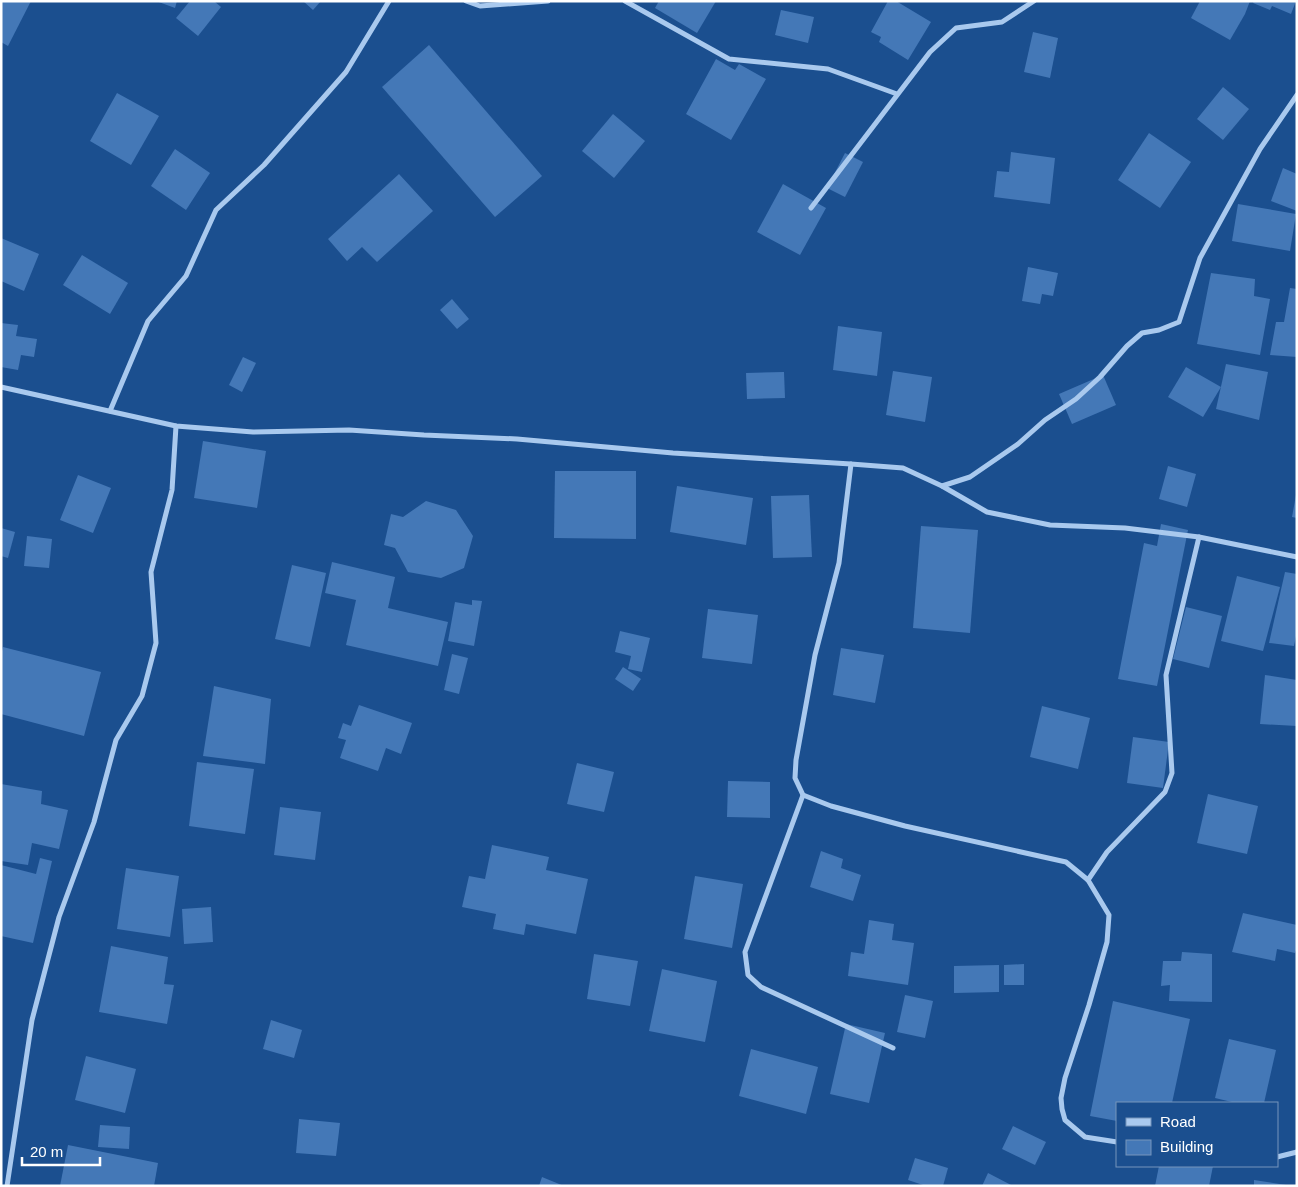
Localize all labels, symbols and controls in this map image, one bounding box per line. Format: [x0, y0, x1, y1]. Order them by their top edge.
legend [1116, 1102, 1278, 1167]
text: Road [1160, 1113, 1196, 1130]
scale bar [22, 1134, 100, 1166]
text: Building [1160, 1138, 1213, 1155]
text: 20 m [30, 1143, 63, 1160]

